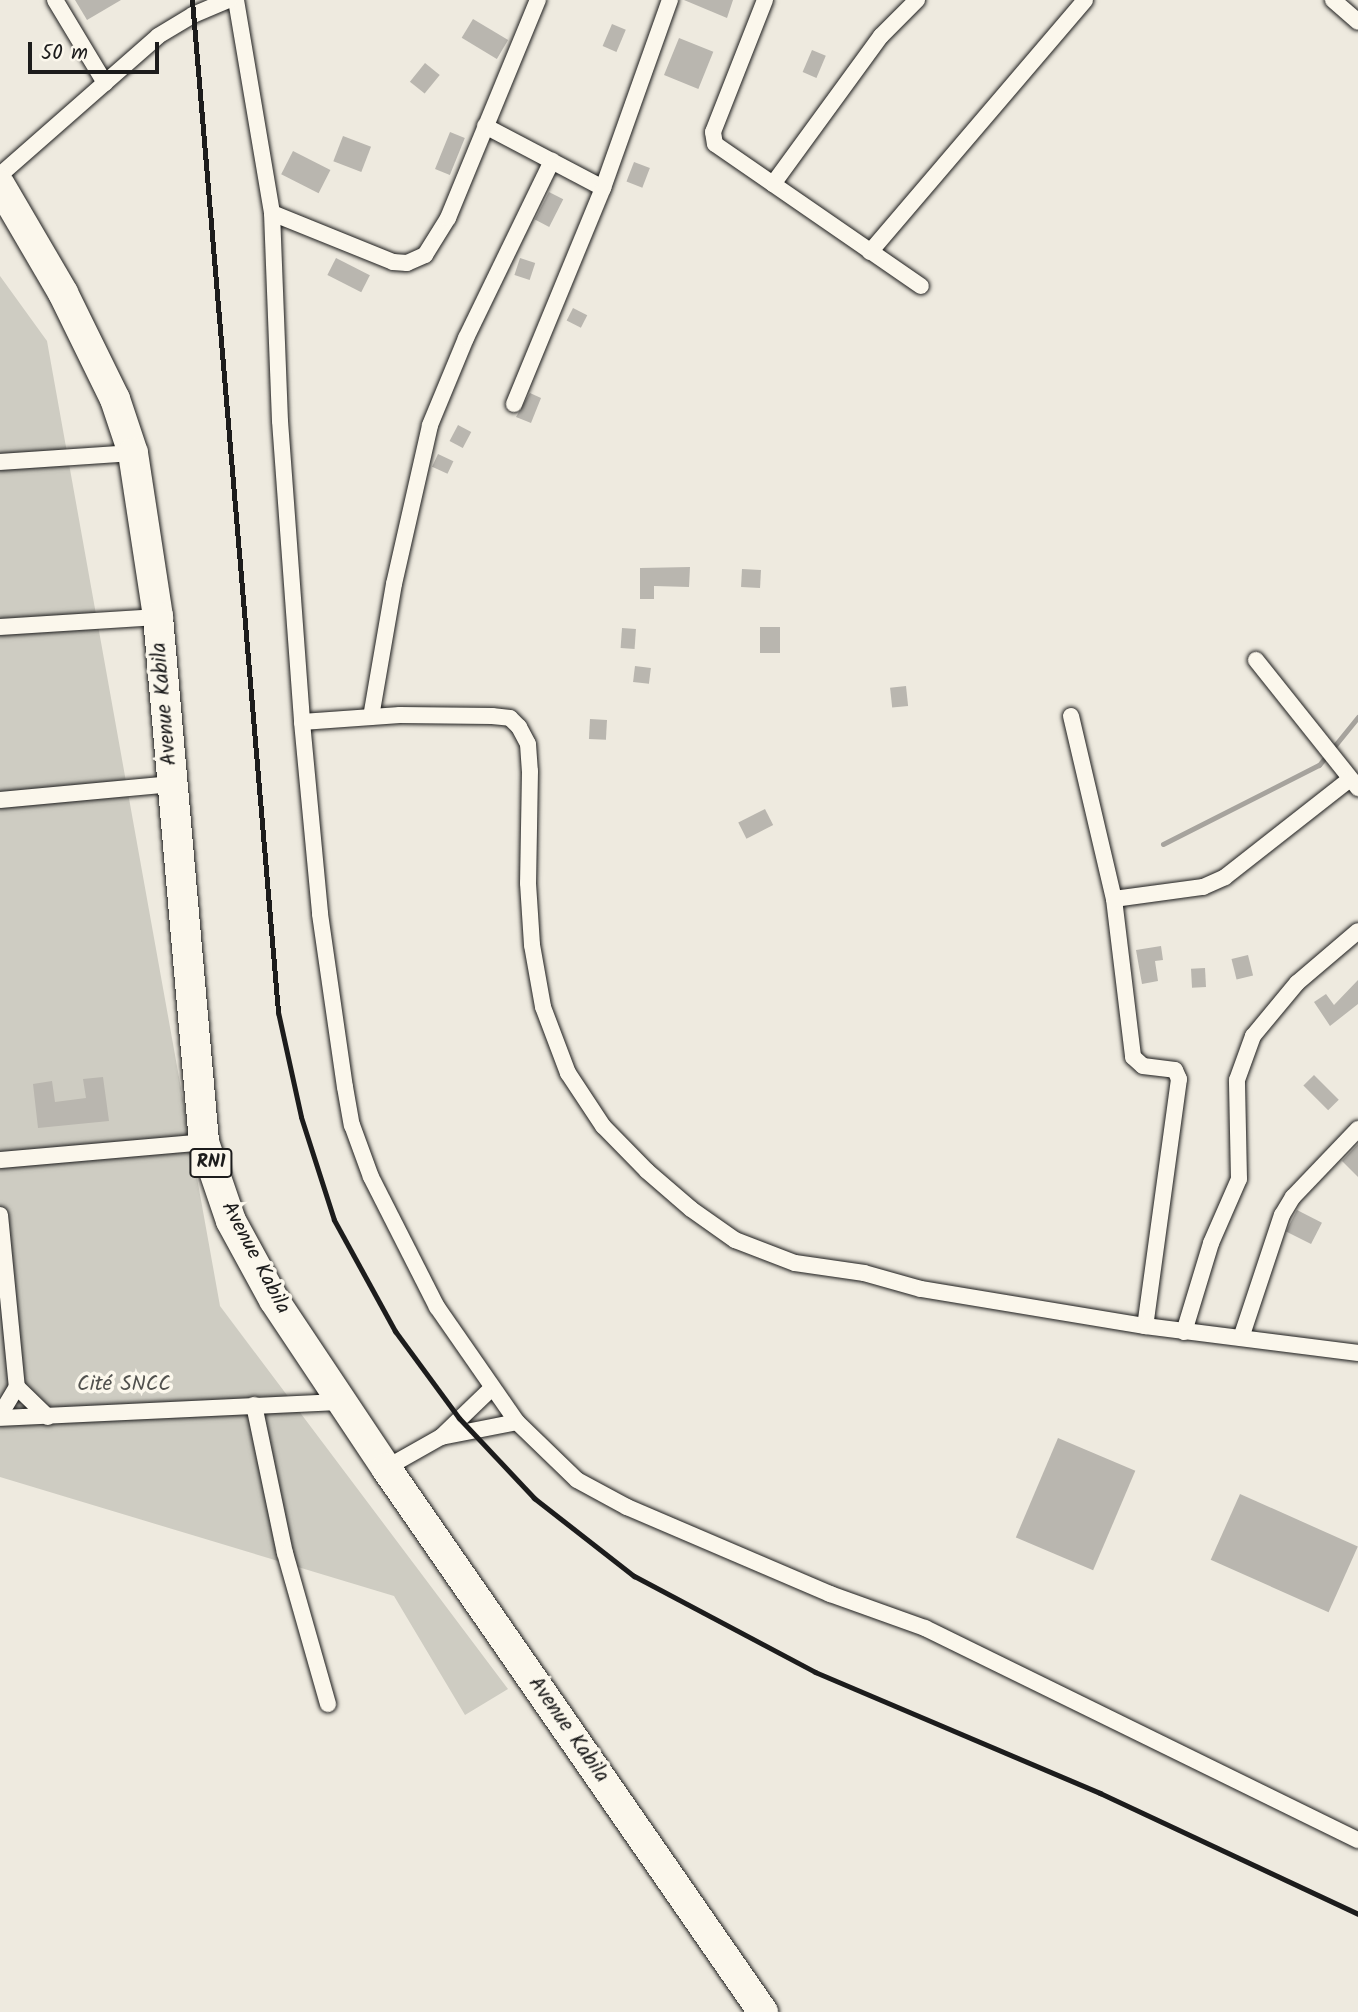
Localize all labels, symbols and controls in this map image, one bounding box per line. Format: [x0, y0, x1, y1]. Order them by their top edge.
scale bar [32, 28, 163, 72]
text: 50 m [41, 37, 88, 70]
street label: Avenue Kabila [147, 641, 183, 767]
road number: RN1 [188, 1148, 234, 1178]
street label: Avenue Kabila [215, 1198, 295, 1318]
park label: Cité SNCC [77, 1372, 171, 1398]
street label: Avenue Kabila [522, 1672, 614, 1788]

